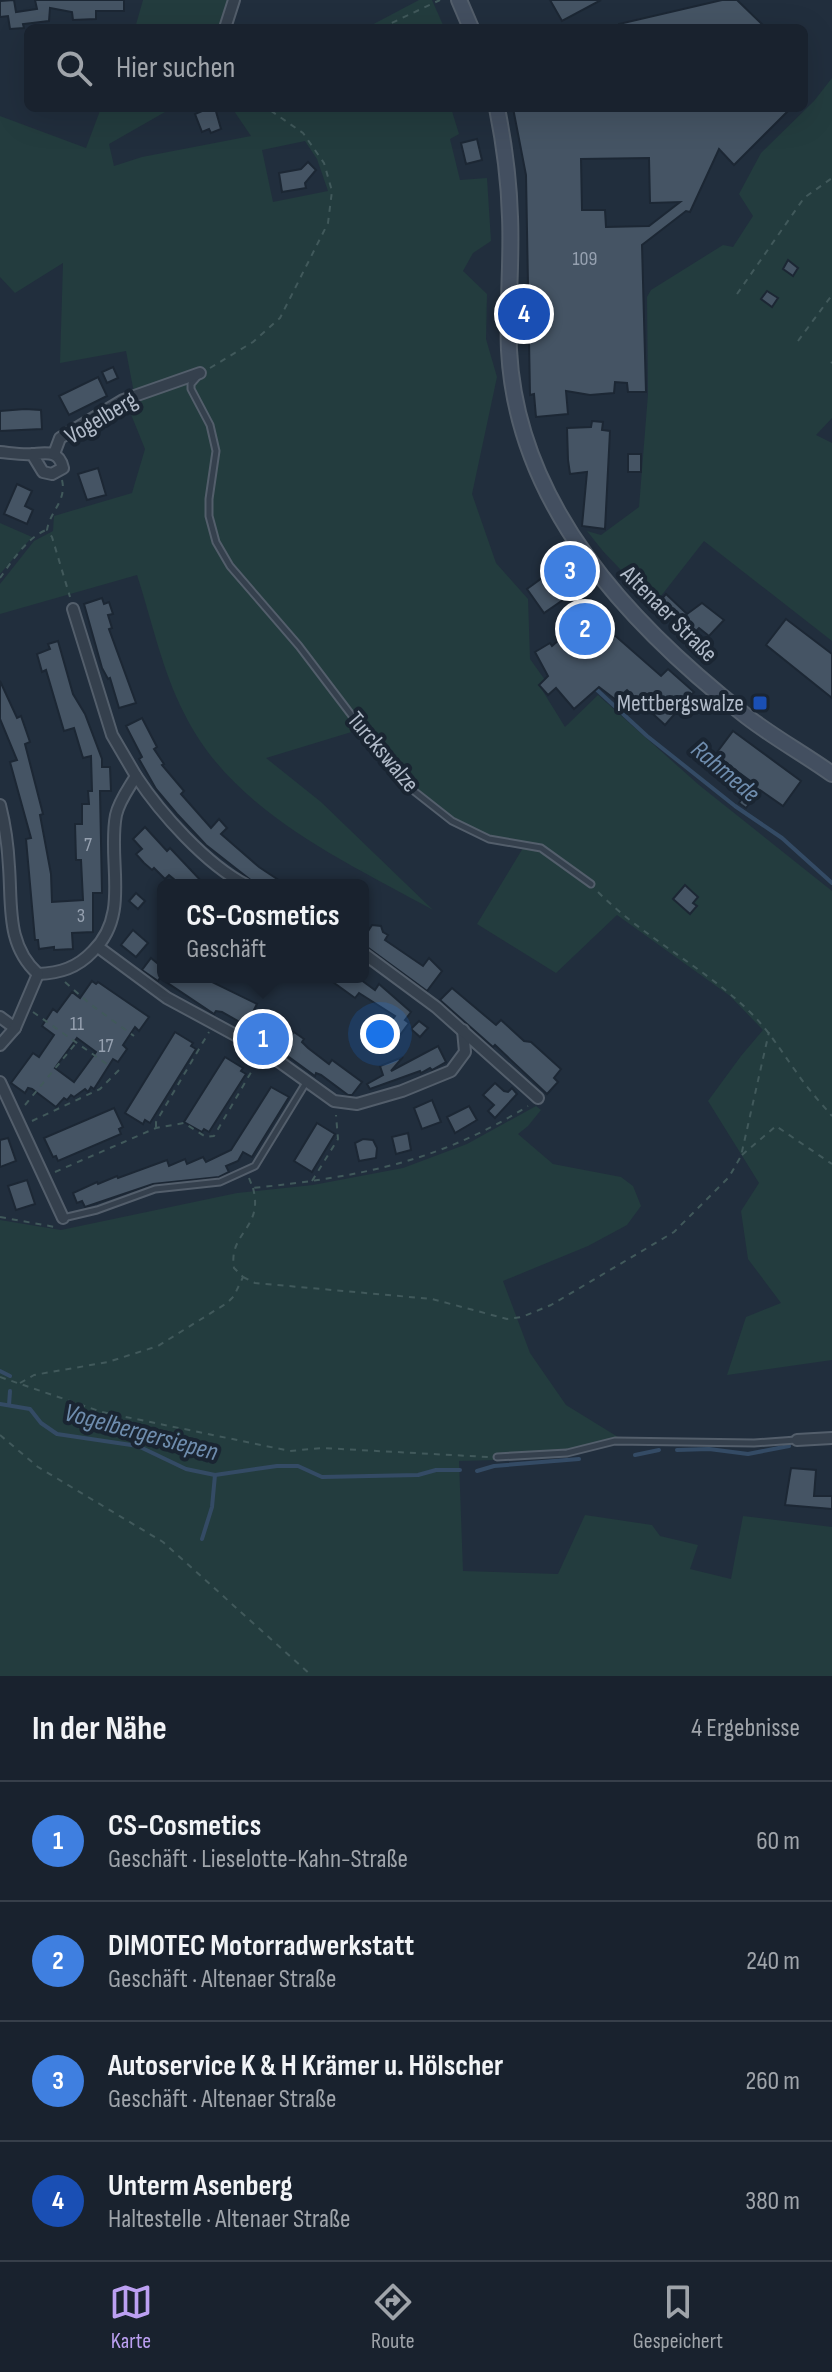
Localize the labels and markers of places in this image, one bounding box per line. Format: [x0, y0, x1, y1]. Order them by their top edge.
pin: 4 [498, 284, 550, 344]
pin: 3 [544, 541, 596, 601]
pin: 2 [559, 599, 611, 659]
place label: Mettbergswalze [617, 689, 744, 718]
marker: Mettbergswalze [751, 694, 769, 712]
pin: 1 [237, 1009, 289, 1069]

